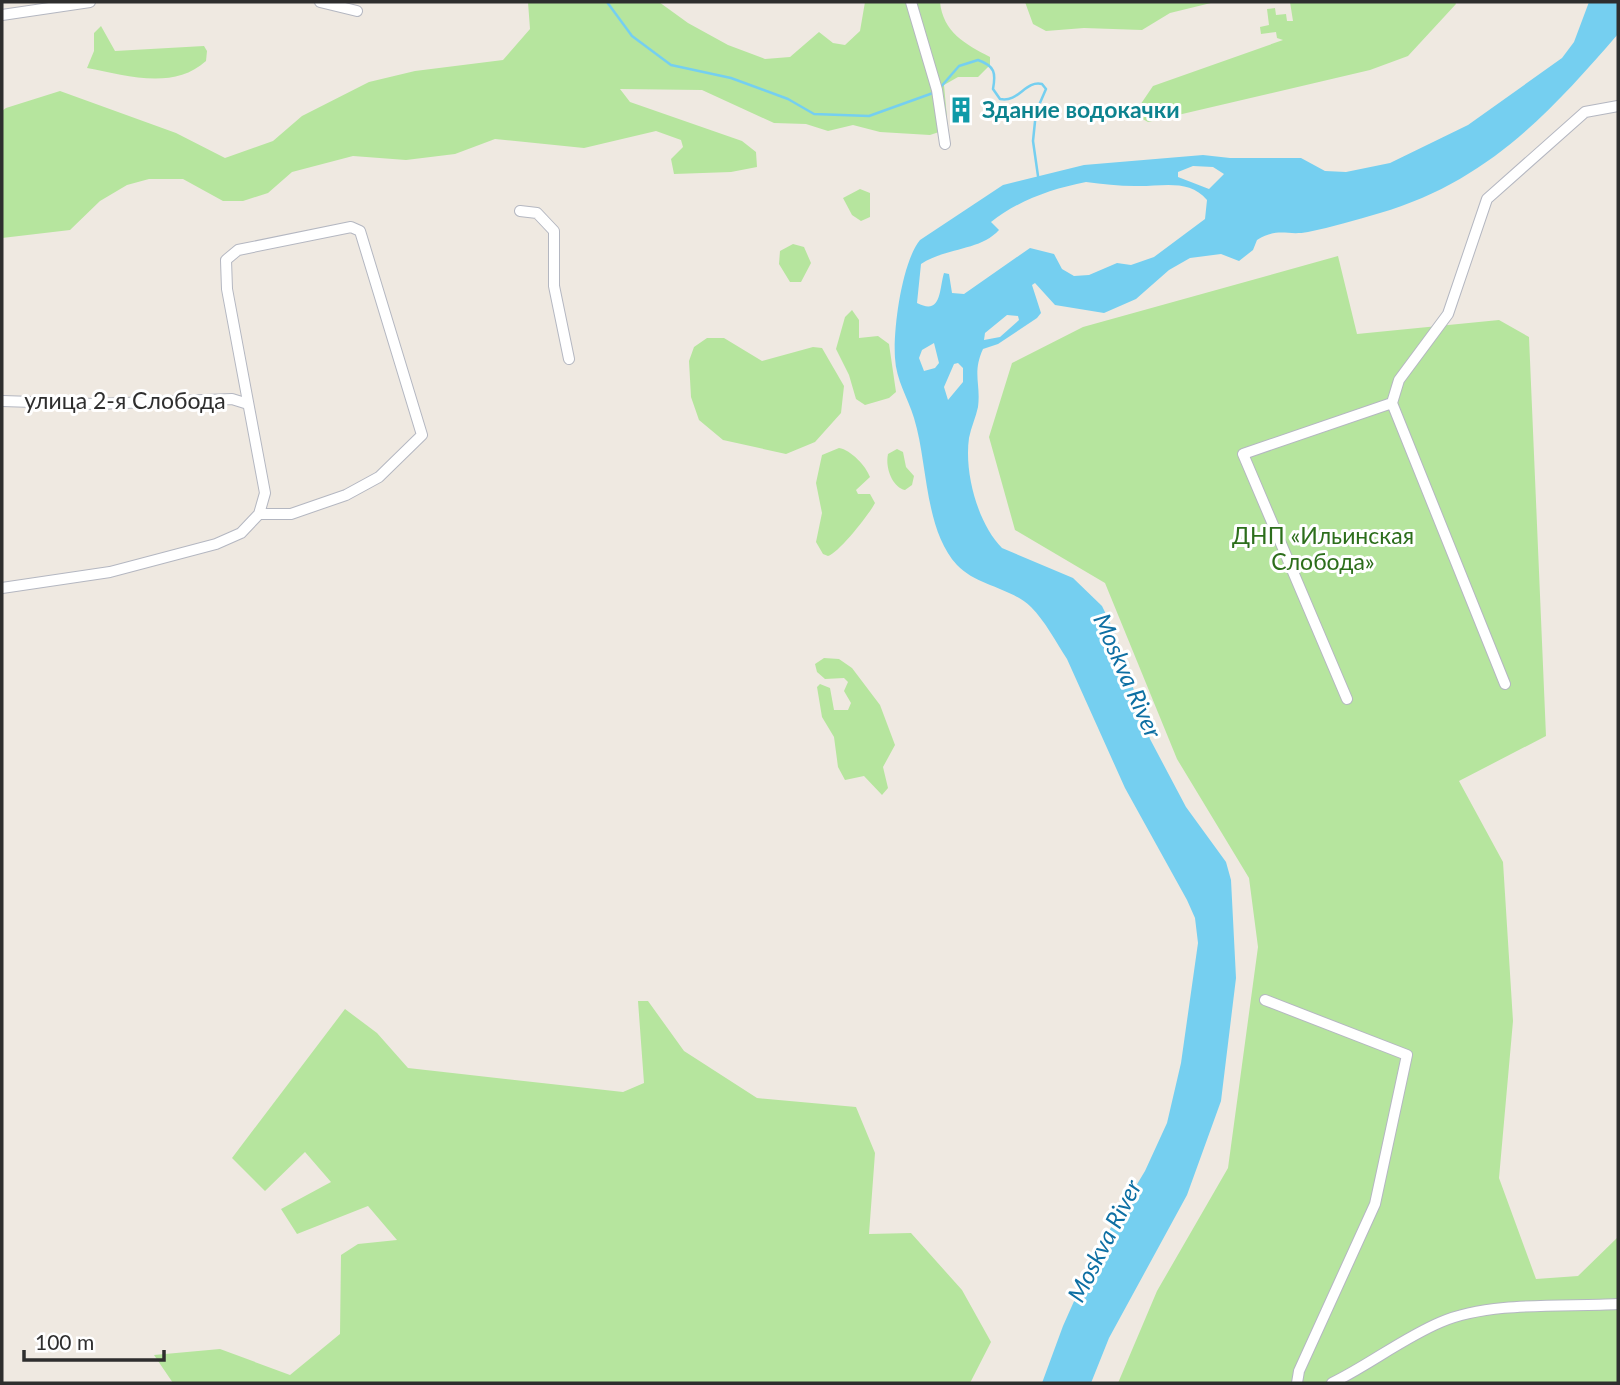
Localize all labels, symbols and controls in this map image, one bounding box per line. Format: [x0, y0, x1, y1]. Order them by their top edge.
building icon: Здание водокачки [946, 95, 976, 125]
place label: Здание водокачки [982, 95, 1180, 123]
street label: улица 2-я Слобода [24, 386, 226, 414]
park label: ДНП «Ильинская Слобода» [1232, 521, 1414, 575]
water label: Moskva River [1088, 609, 1169, 743]
water label: Moskva River [1061, 1174, 1147, 1306]
scale bar [24, 1318, 164, 1362]
text: 100 m [35, 1329, 94, 1354]

